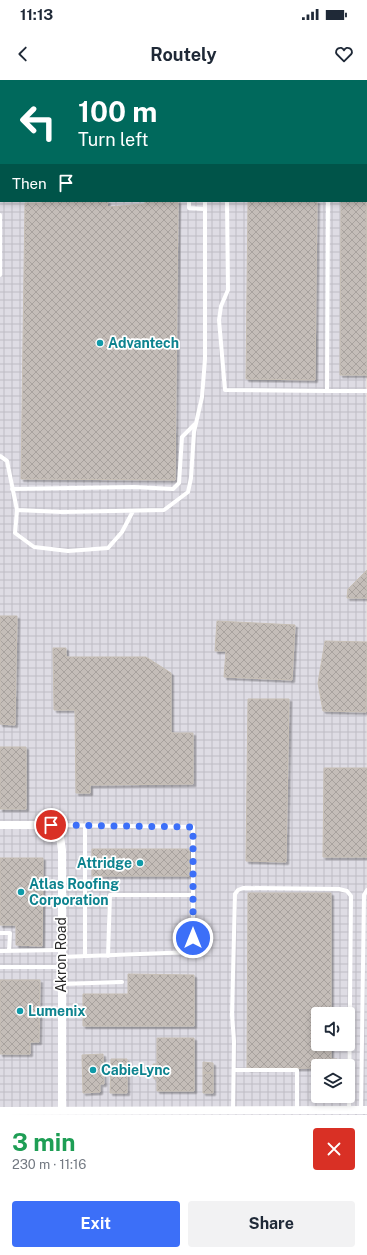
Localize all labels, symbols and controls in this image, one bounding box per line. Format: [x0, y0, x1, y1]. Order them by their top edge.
text: 11:13 [20, 6, 53, 23]
icon: back [12, 43, 34, 65]
icon: heart [333, 43, 355, 65]
text: Routely [150, 44, 217, 65]
text: 100 m [78, 95, 157, 128]
icon: left [12, 96, 64, 148]
text: Turn left [78, 129, 148, 150]
icon: arrive [55, 172, 77, 194]
text: Then [12, 175, 47, 192]
place label: Advantech [108, 335, 179, 351]
marker: Advantech [95, 338, 105, 348]
pin [34, 808, 68, 842]
icon: arrive [40, 814, 62, 836]
place label: Attridge [77, 855, 132, 871]
marker: Attridge [135, 858, 145, 868]
place label: Atlas Roofing Corporation [29, 876, 119, 908]
marker: Atlas Roofing Corporation [16, 887, 26, 897]
street label: Akron Road [53, 917, 69, 993]
position arrow [172, 917, 214, 959]
place label: Lumenix [28, 1003, 85, 1019]
marker: Lumenix [15, 1006, 25, 1016]
map controls [311, 1007, 355, 1103]
button: sound [311, 1007, 355, 1051]
button: layers [311, 1059, 355, 1103]
place label: CabieLync [101, 1062, 171, 1078]
marker: CabieLync [88, 1065, 98, 1075]
text: 3 min [12, 1128, 76, 1156]
button: close [313, 1128, 355, 1170]
text: 230 m · 11:16 [12, 1157, 86, 1172]
button: Exit [12, 1201, 180, 1247]
button: Share [188, 1201, 355, 1247]

